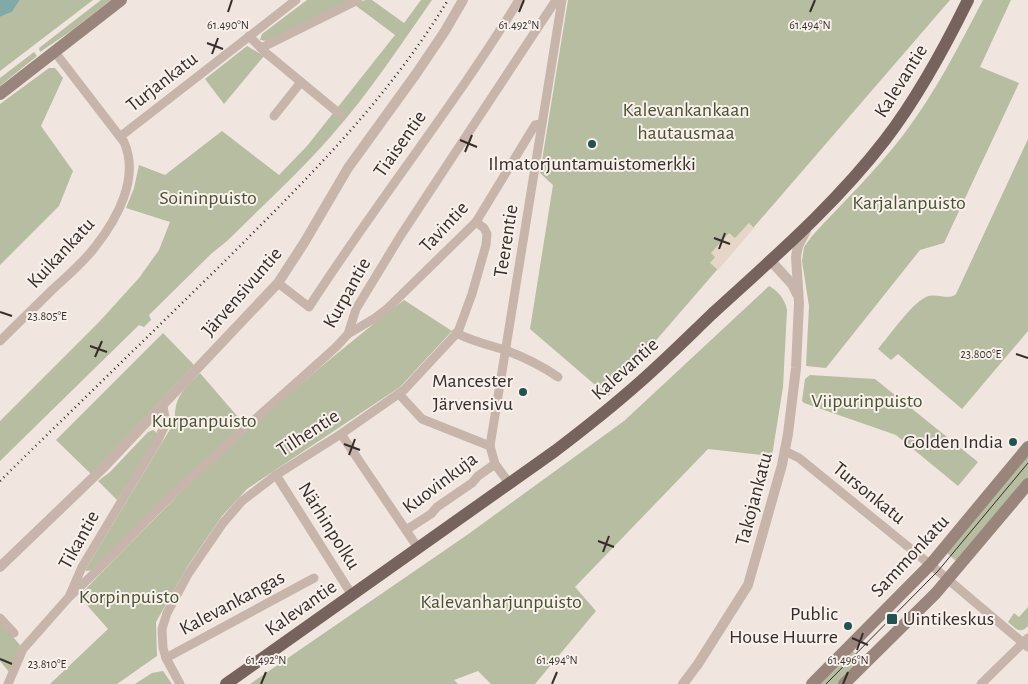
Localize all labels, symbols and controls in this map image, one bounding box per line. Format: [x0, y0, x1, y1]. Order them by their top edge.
text: 61.490°N [207, 19, 249, 31]
text: 61.492°N [498, 19, 540, 31]
text: 61.494°N [789, 19, 831, 31]
street label: Kalevantie [871, 41, 931, 121]
street label: Turjankatu [123, 48, 201, 116]
park label: Kalevankankaan hautausmaa [622, 100, 750, 143]
street label: Tiaisentie [370, 107, 430, 181]
marker: Ilmatorjuntamuistomerkki [586, 138, 598, 150]
place label: Ilmatorjuntamuistomerkki [488, 154, 696, 174]
park label: Soininpuisto [159, 188, 257, 208]
park label: Karjalanpuisto [852, 193, 966, 213]
street label: Tavintie [416, 198, 472, 256]
street label: Teerentie [490, 203, 522, 279]
street label: Kuikankatu [24, 214, 98, 292]
street label: Järvensivuntie [198, 244, 286, 340]
street label: Kurpantie [320, 254, 374, 332]
text: 23.805°E [27, 310, 67, 322]
street label: Kalevantie [588, 334, 662, 404]
text: 23.800°E [961, 348, 1002, 360]
place label: Mancester Järvensivu [432, 371, 514, 414]
marker: Mancester Järvensivu [517, 386, 529, 398]
park label: Viipurinpuisto [811, 391, 923, 411]
street label: Tilhentie [273, 406, 343, 460]
park label: Kurpanpuisto [151, 411, 257, 431]
place label: Golden India [904, 432, 1003, 452]
marker: Golden India [1007, 436, 1019, 448]
street label: Kuovinkuja [399, 449, 481, 517]
street label: Takojankatu [732, 450, 776, 548]
street label: Tursonkatu [829, 458, 909, 528]
street label: Närhinpolku [294, 479, 364, 573]
street label: Tikantie [55, 508, 103, 572]
street label: Sammonkatu [867, 511, 953, 601]
street label: Kalevankangas [176, 567, 288, 639]
street label: Kalevantie [262, 576, 340, 640]
park label: Korpinpuisto [79, 587, 179, 607]
park label: Kalevanharjunpuisto [420, 592, 582, 612]
place label: Public House Huurre [729, 604, 838, 647]
place label: Uintikeskus [903, 609, 994, 629]
marker: Uintikeskus [885, 612, 899, 626]
marker: Public House Huurre [842, 620, 854, 632]
text: 61.492°N [245, 654, 287, 666]
text: 61.494°N [536, 654, 578, 666]
text: 61.496°N [827, 654, 869, 666]
text: 23.810°E [28, 658, 67, 670]

